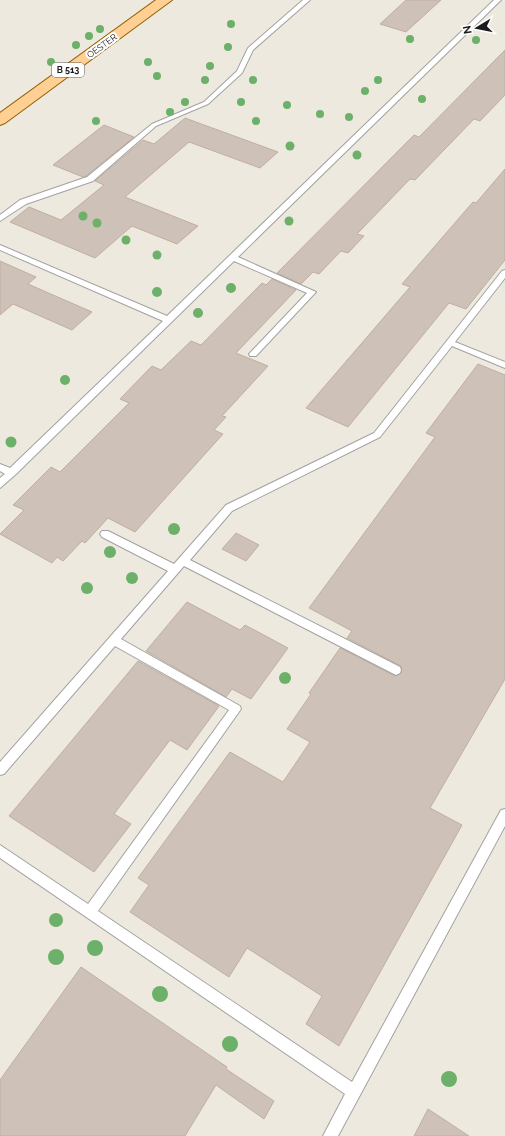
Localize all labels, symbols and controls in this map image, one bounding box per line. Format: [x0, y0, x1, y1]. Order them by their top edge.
north arrow [457, 8, 497, 48]
text: N [461, 24, 475, 35]
street label: OESTER [85, 32, 119, 60]
road number: B 513 [52, 63, 84, 77]

